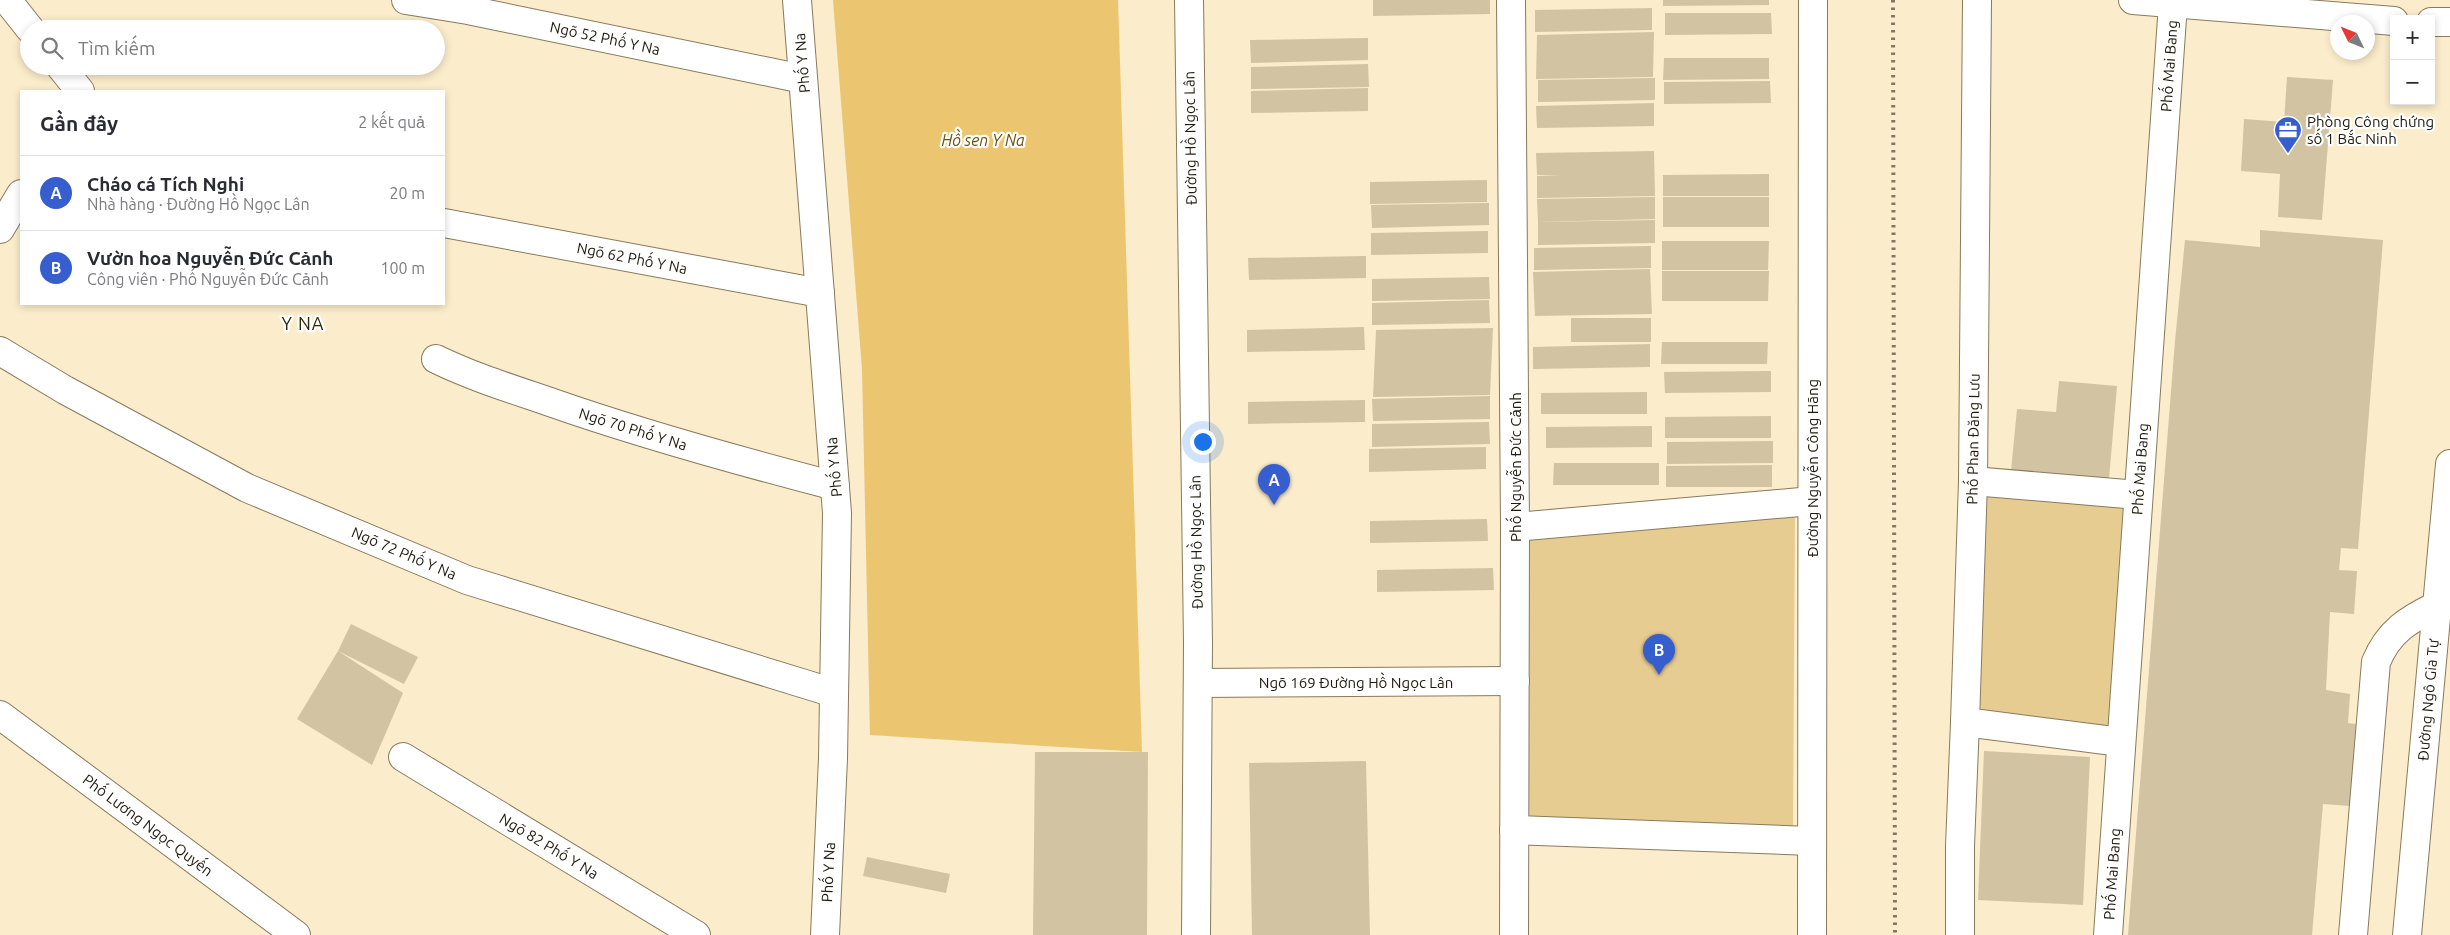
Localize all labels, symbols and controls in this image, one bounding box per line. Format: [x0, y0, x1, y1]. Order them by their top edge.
north arrow [2330, 15, 2375, 60]
map controls [2390, 15, 2435, 105]
button: + [2390, 15, 2435, 60]
street label: Ngõ 52 Phố Y Na [548, 16, 662, 58]
street label: Phố Mai Bang [2156, 19, 2181, 112]
search box [20, 20, 445, 75]
street label: Phố Y Na [789, 32, 813, 94]
icon: search [38, 34, 66, 62]
text: Tìm kiếm [78, 37, 155, 59]
button: − [2390, 60, 2435, 105]
street label: Đường Hồ Ngọc Lân [1179, 71, 1200, 205]
text: Gần đây [40, 111, 118, 135]
text: 2 kết quả [358, 113, 425, 131]
place label: Phòng Công chứng số 1 Bắc Ninh [2307, 113, 2434, 147]
office icon: Phòng Công chứng số 1 Bắc Ninh [2273, 115, 2303, 154]
water label: Hồ sen Y Na [941, 128, 1025, 149]
text: Cháo cá Tích Nghi [87, 173, 244, 195]
text: A [50, 184, 62, 202]
text: 20 m [389, 184, 425, 202]
text: Nhà hàng · Đường Hồ Ngọc Lân [87, 195, 310, 213]
street label: Ngõ 62 Phố Y Na [575, 237, 689, 277]
text: Vườn hoa Nguyễn Đức Cảnh [87, 247, 333, 269]
text: B [51, 259, 61, 277]
text: 100 m [380, 259, 425, 277]
text: Công viên · Phố Nguyễn Đức Cảnh [87, 270, 329, 288]
district label: Y NA [281, 313, 325, 333]
street label: Phố Phan Đăng Lưu [1962, 373, 1983, 505]
street label: Đường Nguyễn Công Hãng [1802, 379, 1821, 557]
street label: Phố Nguyễn Đức Cảnh [1505, 392, 1524, 542]
street label: Ngõ 70 Phố Y Na [577, 403, 690, 454]
street label: Phố Mai Bang [2127, 422, 2152, 515]
your location [1190, 429, 1216, 455]
street label: Phố Y Na [821, 436, 845, 498]
pin: A [1258, 464, 1290, 505]
street label: Đường Hồ Ngọc Lân [1185, 475, 1206, 609]
street label: Ngõ 72 Phố Y Na [349, 522, 460, 583]
pin: B [1643, 634, 1675, 675]
street label: Đường Ngô Gia Tự [2414, 637, 2442, 762]
street label: Ngõ 169 Đường Hồ Ngọc Lân [1259, 672, 1453, 691]
street label: Phố Lương Ngọc Quyến [80, 769, 217, 879]
street label: Ngõ 82 Phố Y Na [497, 808, 602, 882]
street label: Phố Mai Bang [2099, 827, 2124, 920]
street label: Phố Y Na [816, 841, 838, 903]

